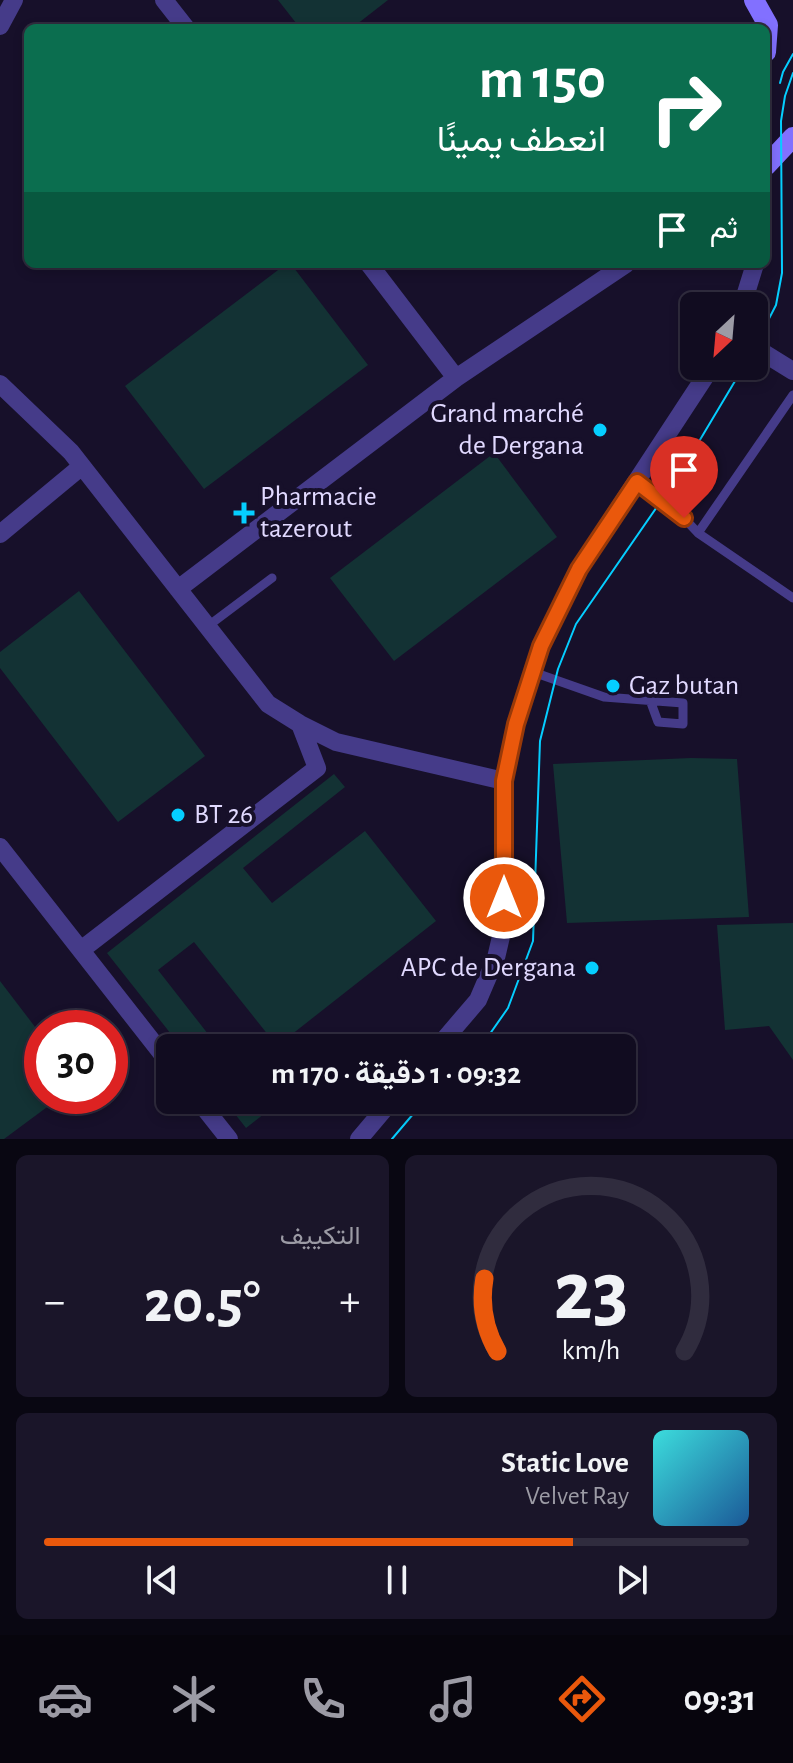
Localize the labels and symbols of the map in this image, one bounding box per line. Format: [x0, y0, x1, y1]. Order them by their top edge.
north arrow [680, 292, 768, 380]
place label: Grand marché de Dergana [430, 400, 584, 460]
marker: Grand marché de Dergana [591, 421, 609, 439]
pin [650, 436, 718, 518]
place label: Pharmacie tazerout [260, 483, 377, 543]
marker: Pharmacie tazerout [235, 504, 253, 522]
place label: Gaz butan [629, 672, 739, 700]
marker: Gaz butan [604, 677, 622, 695]
place label: BT 26 [194, 801, 253, 829]
marker: BT 26 [169, 806, 187, 824]
position arrow [462, 856, 546, 940]
place label: APC de Dergana [401, 954, 576, 982]
marker: APC de Dergana [583, 959, 601, 977]
speed limit sign: 30 [24, 1010, 128, 1114]

